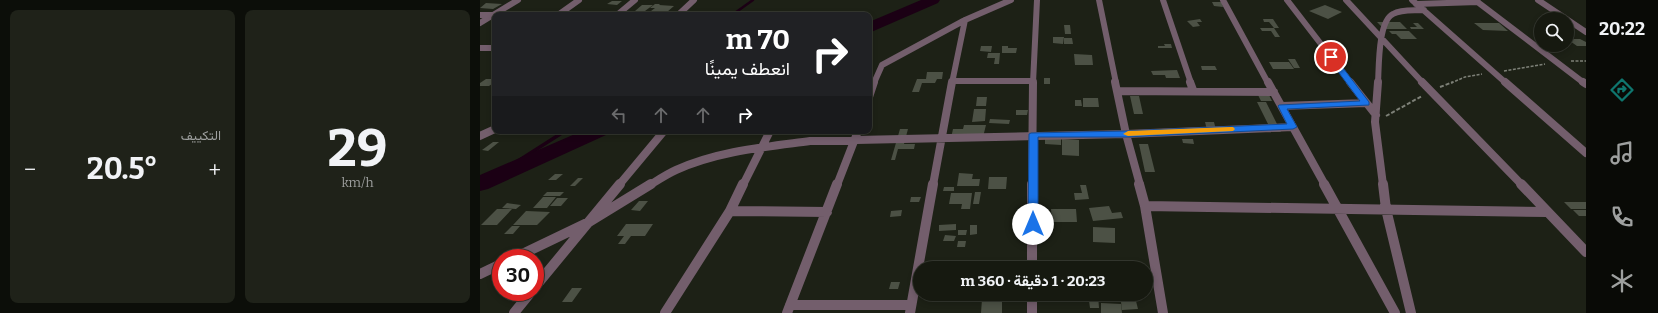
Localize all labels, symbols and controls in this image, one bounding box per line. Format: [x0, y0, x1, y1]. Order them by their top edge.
map controls [1534, 12, 1574, 52]
button: search [1534, 12, 1574, 52]
text: 20:22 [1599, 18, 1645, 40]
text: 70 m [726, 23, 790, 56]
icon: right [804, 28, 856, 80]
pin [1314, 40, 1348, 74]
icon: arrive [1320, 46, 1342, 68]
text: انعطف يمينًا [705, 58, 790, 80]
icon: directions [1608, 76, 1636, 104]
icon: left [608, 104, 630, 126]
icon: ahead [650, 104, 672, 126]
icon: ahead [692, 104, 714, 126]
icon: right [734, 104, 756, 126]
text: 29 [328, 117, 388, 180]
text: التكييف [181, 128, 221, 143]
icon: music [1608, 139, 1636, 167]
text: 20.5° [87, 151, 158, 187]
text: − [24, 156, 36, 183]
text: + [208, 156, 221, 183]
text: km/h [341, 175, 374, 190]
position arrow [1012, 203, 1054, 245]
icon: phone [1608, 203, 1636, 231]
speed limit sign: 30 [492, 249, 544, 301]
icon: climate [1608, 267, 1636, 295]
text: 20:23 · 1 دقيقة · 360 m [961, 272, 1105, 290]

